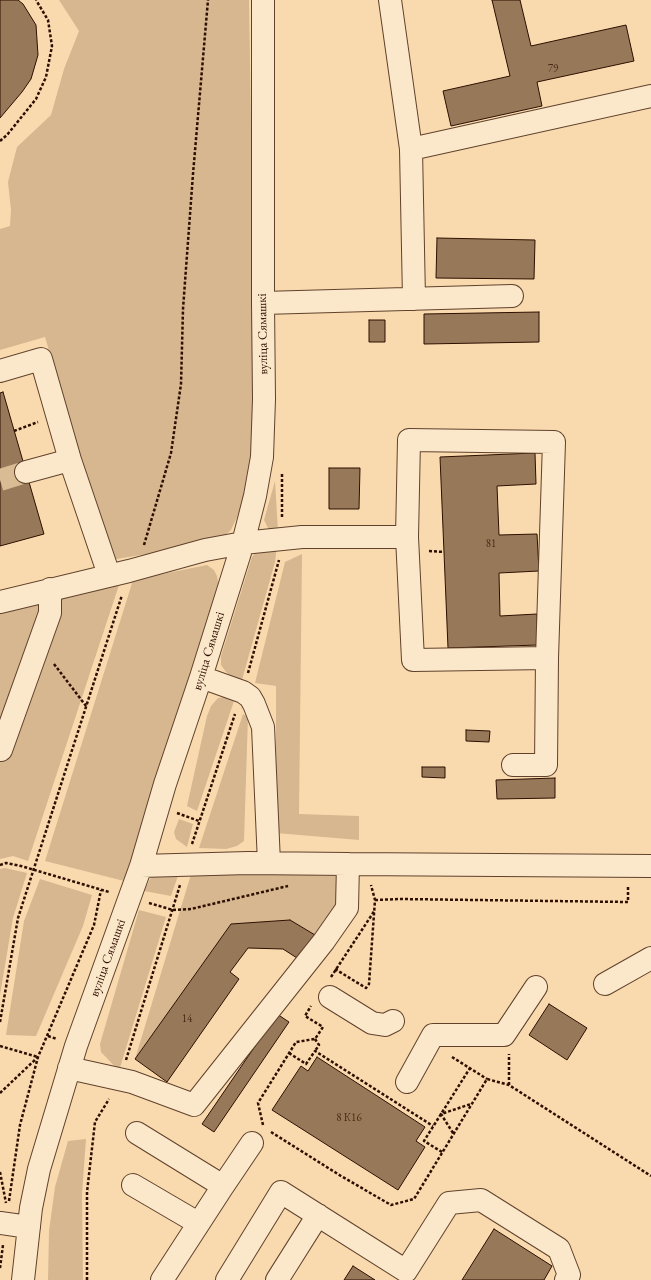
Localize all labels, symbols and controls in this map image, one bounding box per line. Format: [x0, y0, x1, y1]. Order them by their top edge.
house number: 79 [548, 62, 558, 76]
street label: вуліца Сямашкі [254, 293, 272, 375]
house number: 81 [486, 537, 496, 551]
street label: вуліца Сямашкі [190, 610, 228, 692]
street label: вуліца Сямашкі [87, 917, 129, 999]
house number: 14 [182, 1012, 192, 1026]
house number: 8 К16 [336, 1111, 362, 1125]

